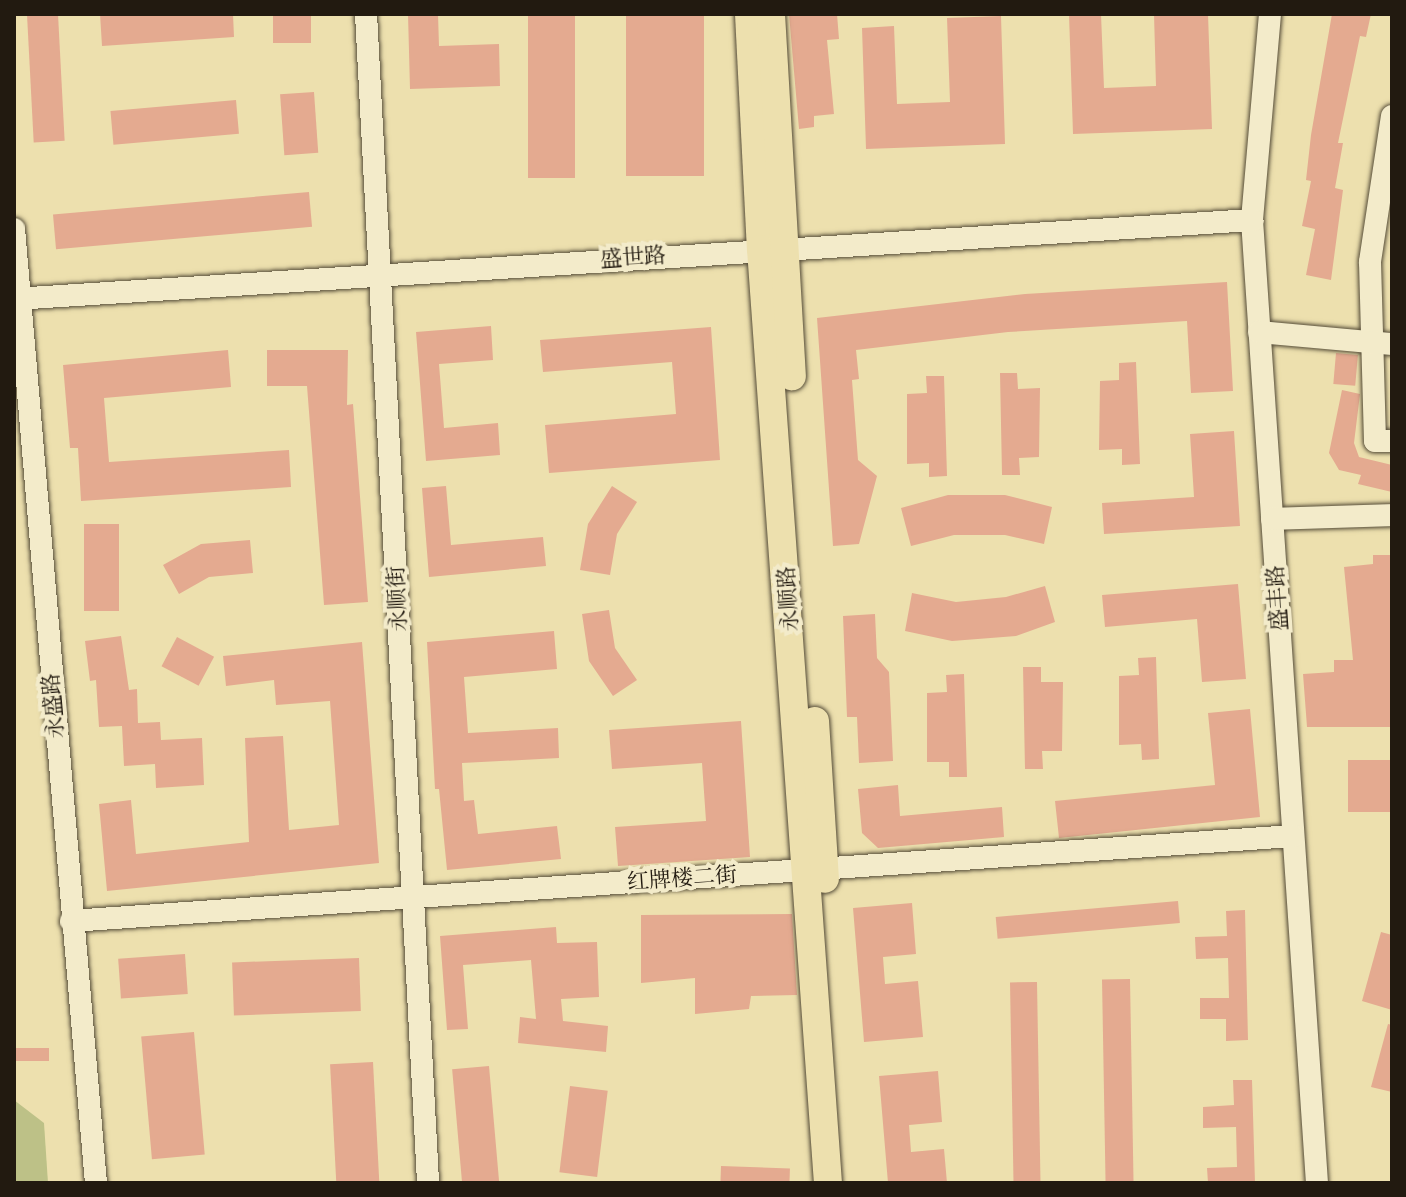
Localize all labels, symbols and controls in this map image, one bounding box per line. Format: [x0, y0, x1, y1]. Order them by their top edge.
street label: 盛世路 [599, 242, 667, 272]
street label: 盛丰路 [1262, 564, 1292, 632]
street label: 永顺街 [382, 565, 412, 633]
street label: 永顺路 [773, 565, 803, 633]
street label: 永盛路 [37, 672, 69, 740]
street label: 红牌楼二街 [626, 861, 738, 895]

